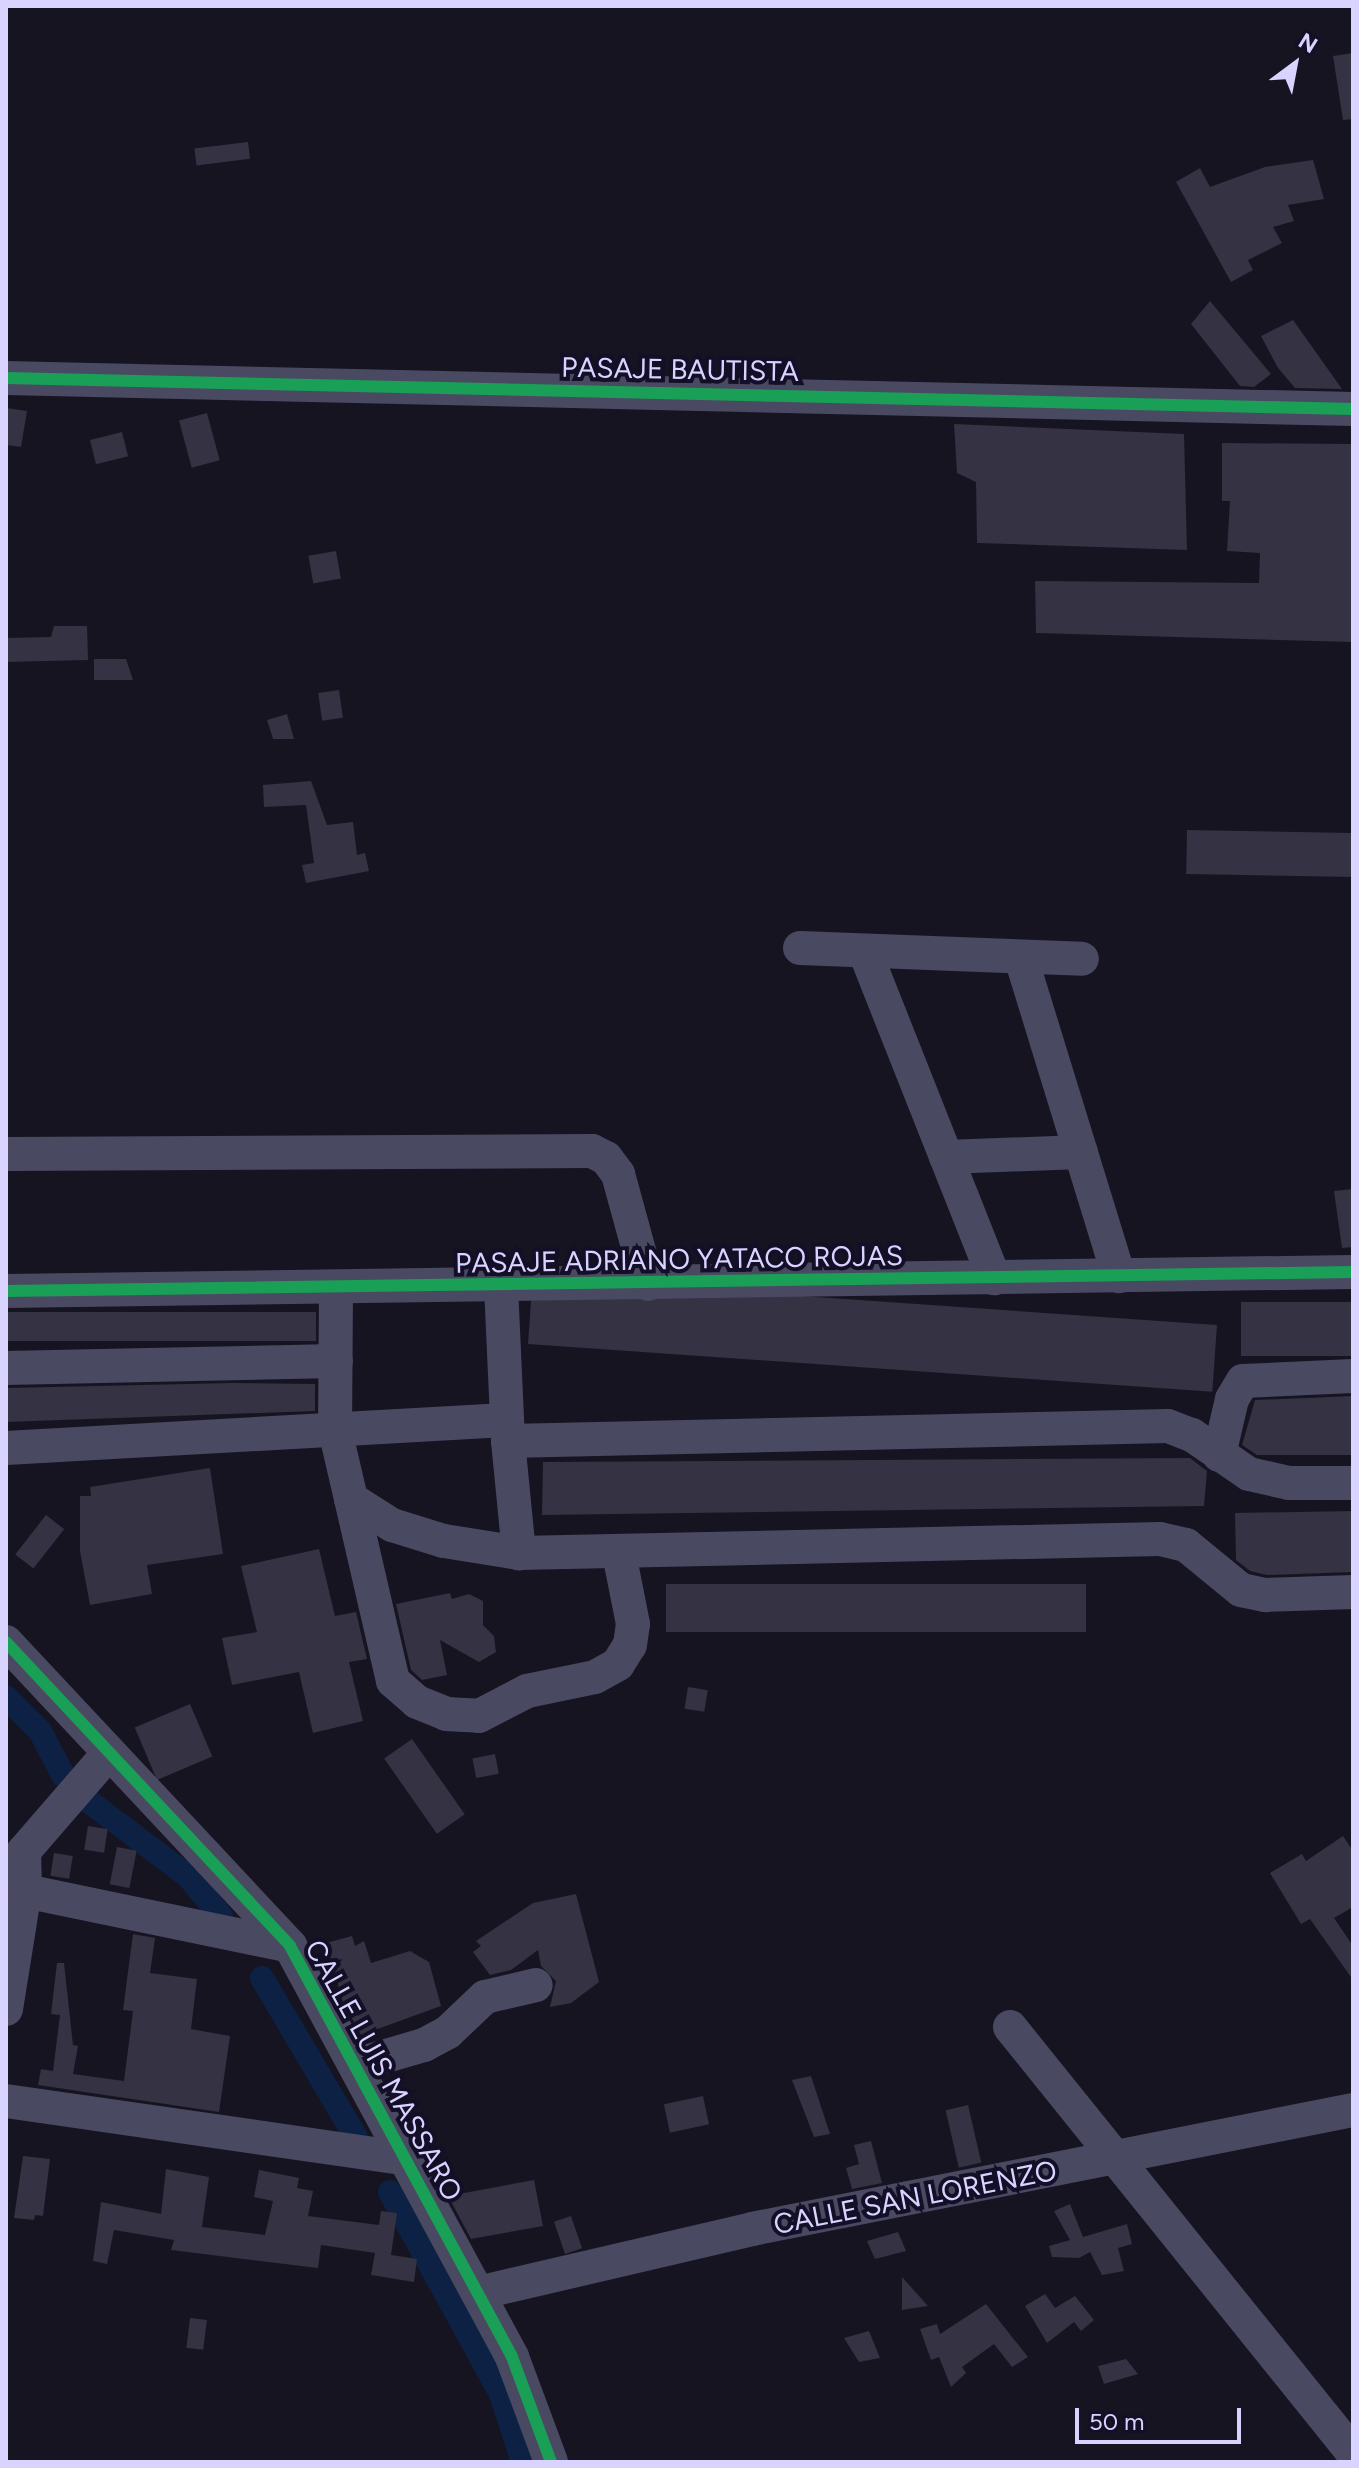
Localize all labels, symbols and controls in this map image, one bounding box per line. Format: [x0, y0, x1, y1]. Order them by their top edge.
north arrow [1255, 24, 1335, 104]
text: N [1294, 27, 1322, 59]
street label: PASAJE BAUTISTA [561, 350, 799, 388]
street label: PASAJE ADRIANO YATACO ROJAS [455, 1238, 903, 1280]
street label: CALLE LUIS MASSARO [298, 1934, 470, 2206]
street label: CALLE SAN LORENZO [771, 2153, 1059, 2241]
scale bar [1079, 2392, 1245, 2442]
text: 50 m [1089, 2407, 1145, 2436]

